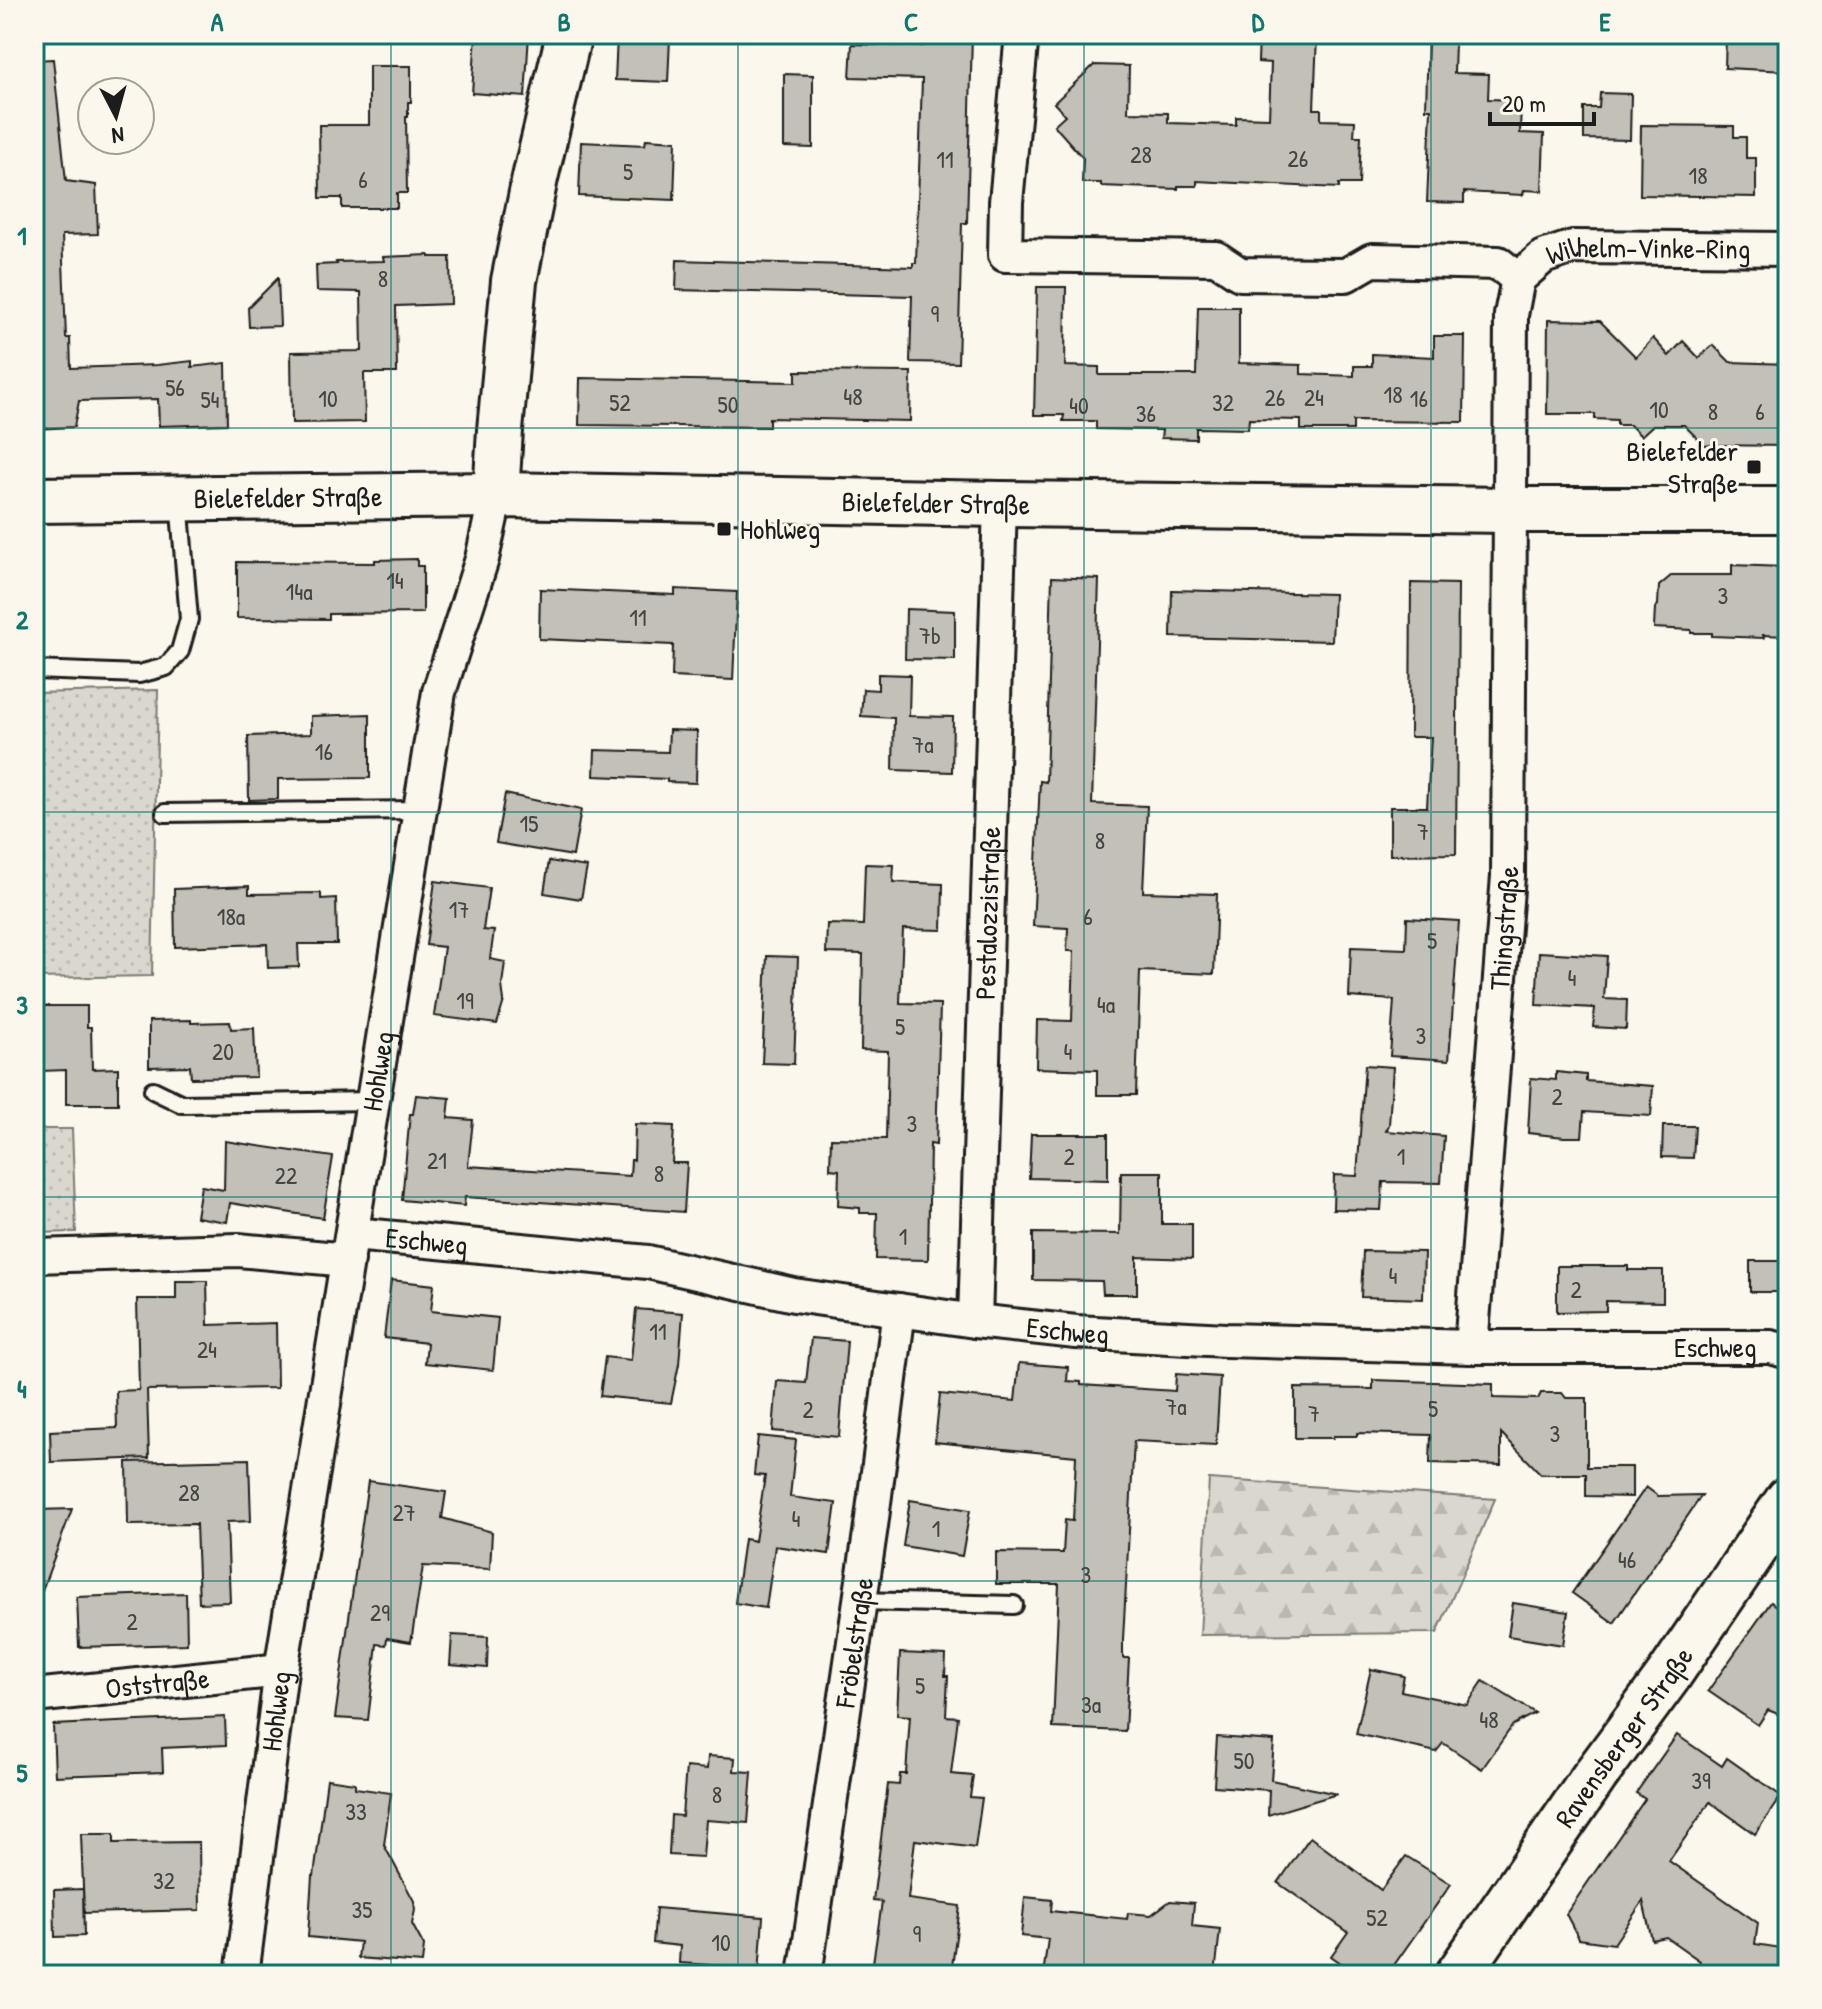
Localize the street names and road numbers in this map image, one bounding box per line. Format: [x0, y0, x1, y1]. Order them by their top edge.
street label: Wilhelm-Vinke-Ring [1541, 228, 1750, 274]
street label: Bielefelder Straße [194, 477, 382, 517]
street label: Bielefelder Straße [841, 482, 1030, 523]
street label: Pestalozzistraße [966, 826, 1009, 1000]
street label: Thingstraße [1480, 866, 1527, 992]
street label: Hohlweg [353, 1029, 403, 1114]
street label: Eschweg [384, 1218, 469, 1264]
street label: Eschweg [1025, 1308, 1110, 1353]
street label: Eschweg [1674, 1328, 1756, 1366]
street label: Fröbelstraße [825, 1575, 882, 1711]
street label: Ravensberger Straße [1546, 1639, 1702, 1835]
street label: Oststraße [104, 1659, 211, 1707]
street label: Hohlweg [252, 1669, 300, 1753]

